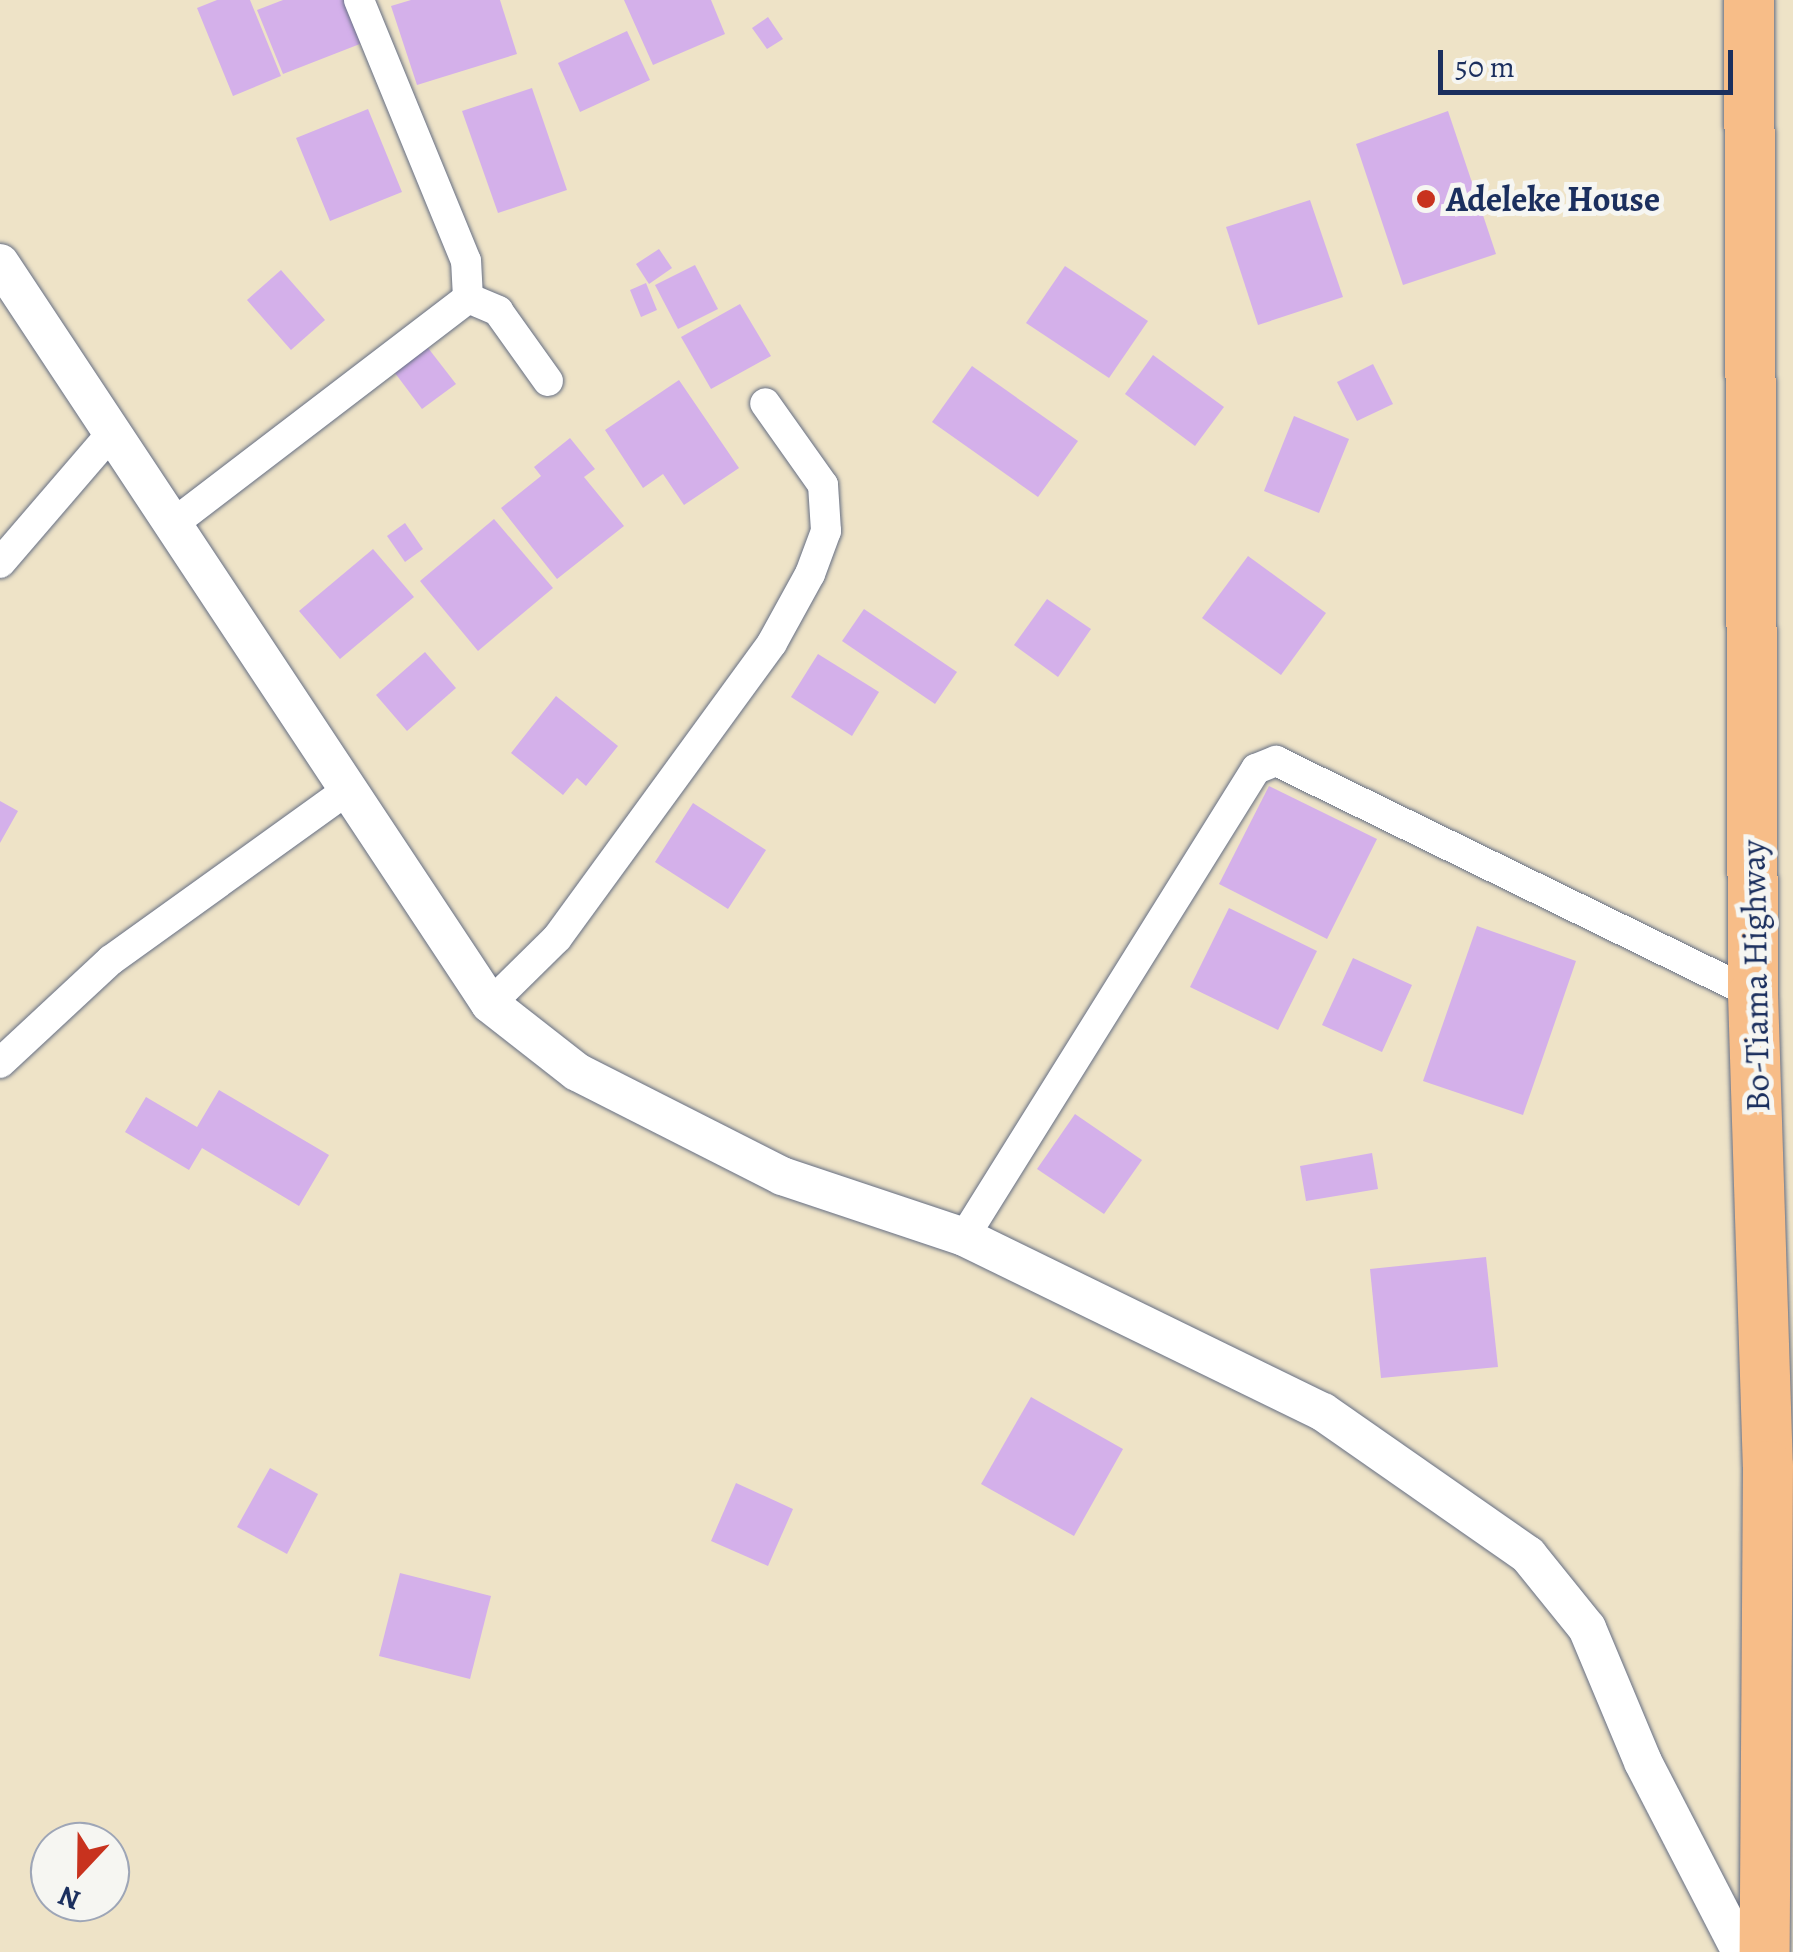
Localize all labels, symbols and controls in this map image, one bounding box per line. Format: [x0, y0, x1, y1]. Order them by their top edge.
scale bar [1443, 30, 1738, 92]
text: 50 m [1455, 47, 1515, 87]
place label: Adeleke House [1446, 178, 1660, 220]
marker: Adeleke House [1415, 188, 1437, 210]
street label: Bo-Tiama Highway [1732, 840, 1778, 1112]
north arrow [30, 1822, 130, 1922]
text: N [53, 1877, 86, 1919]

